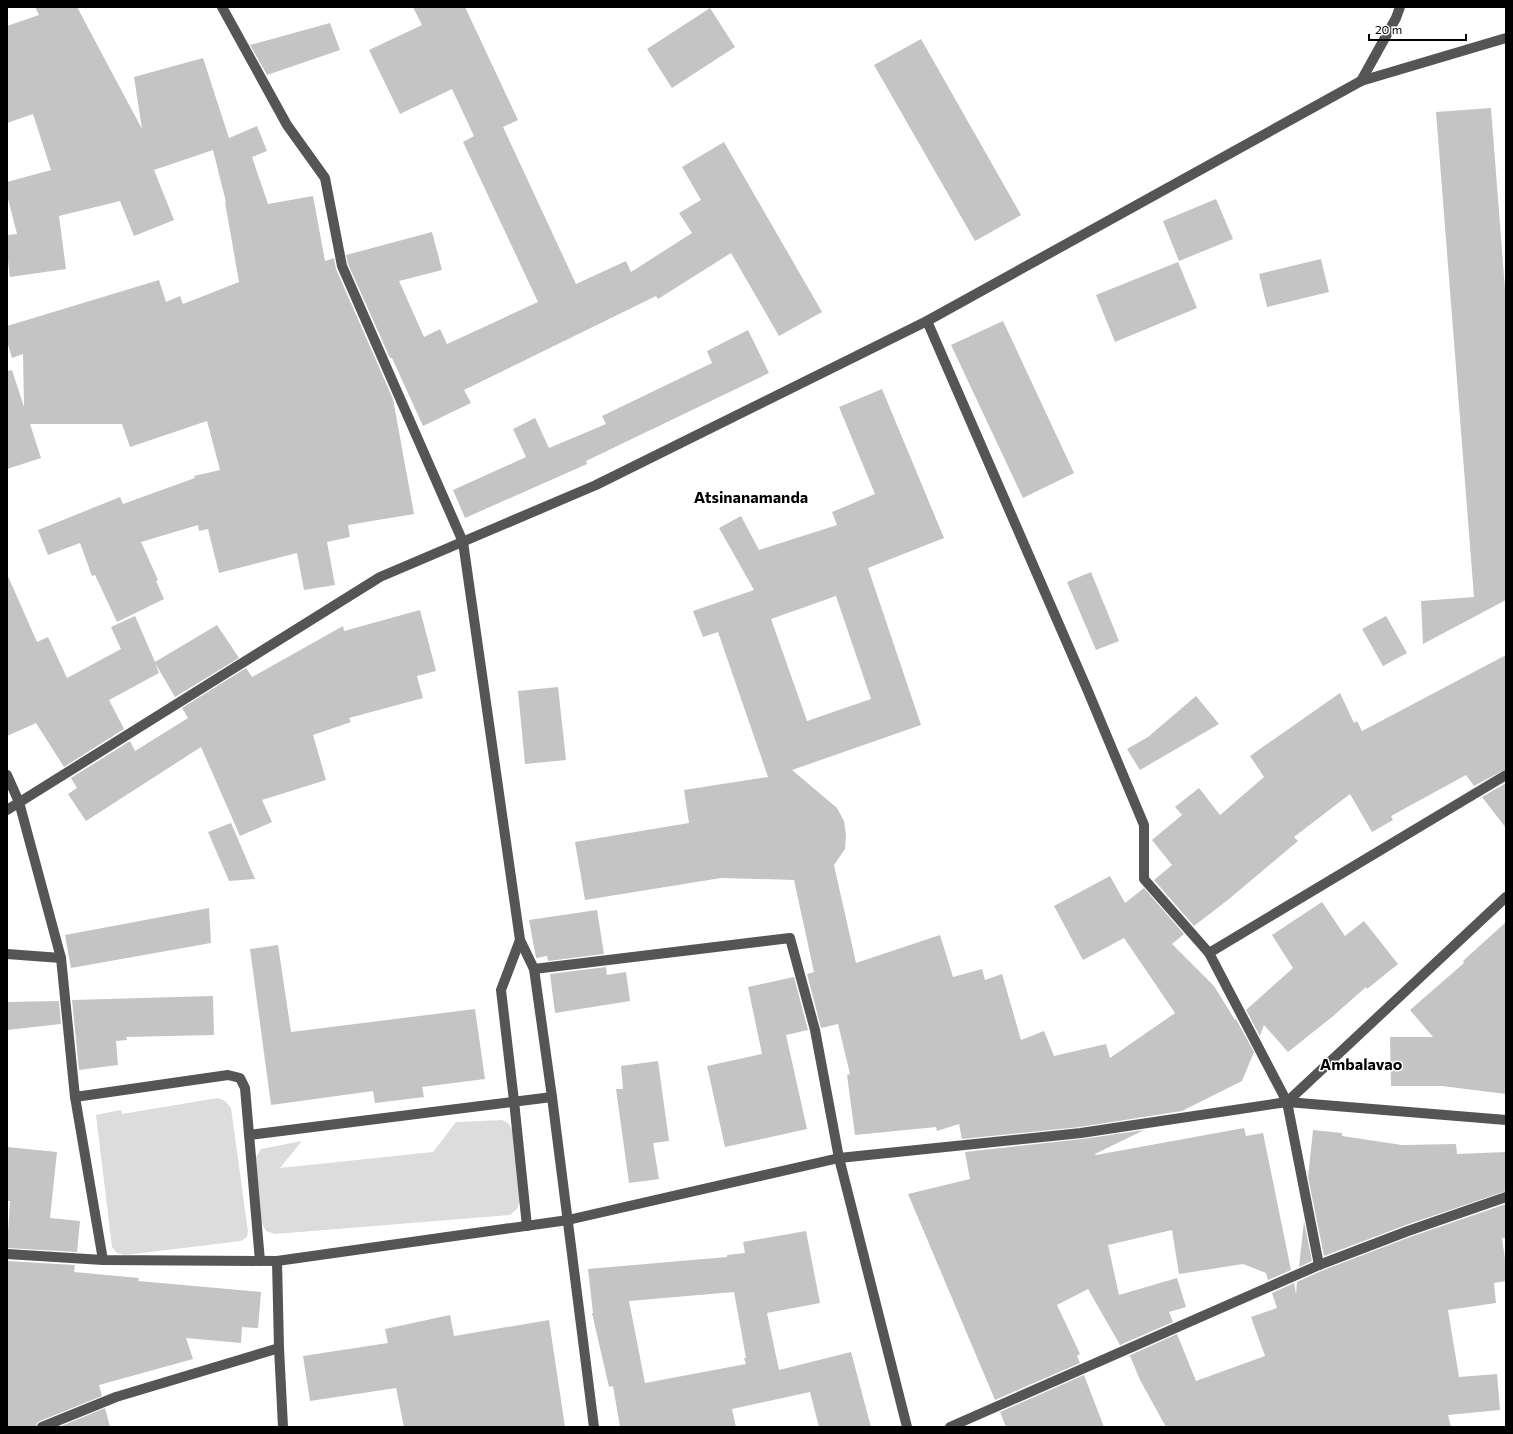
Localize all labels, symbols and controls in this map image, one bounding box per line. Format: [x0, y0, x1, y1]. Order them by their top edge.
scale bar [1369, 16, 1466, 42]
text: 20 m [1375, 22, 1402, 36]
district label: Atsinanamanda [694, 487, 808, 506]
district label: Ambalavao [1320, 1054, 1403, 1073]

